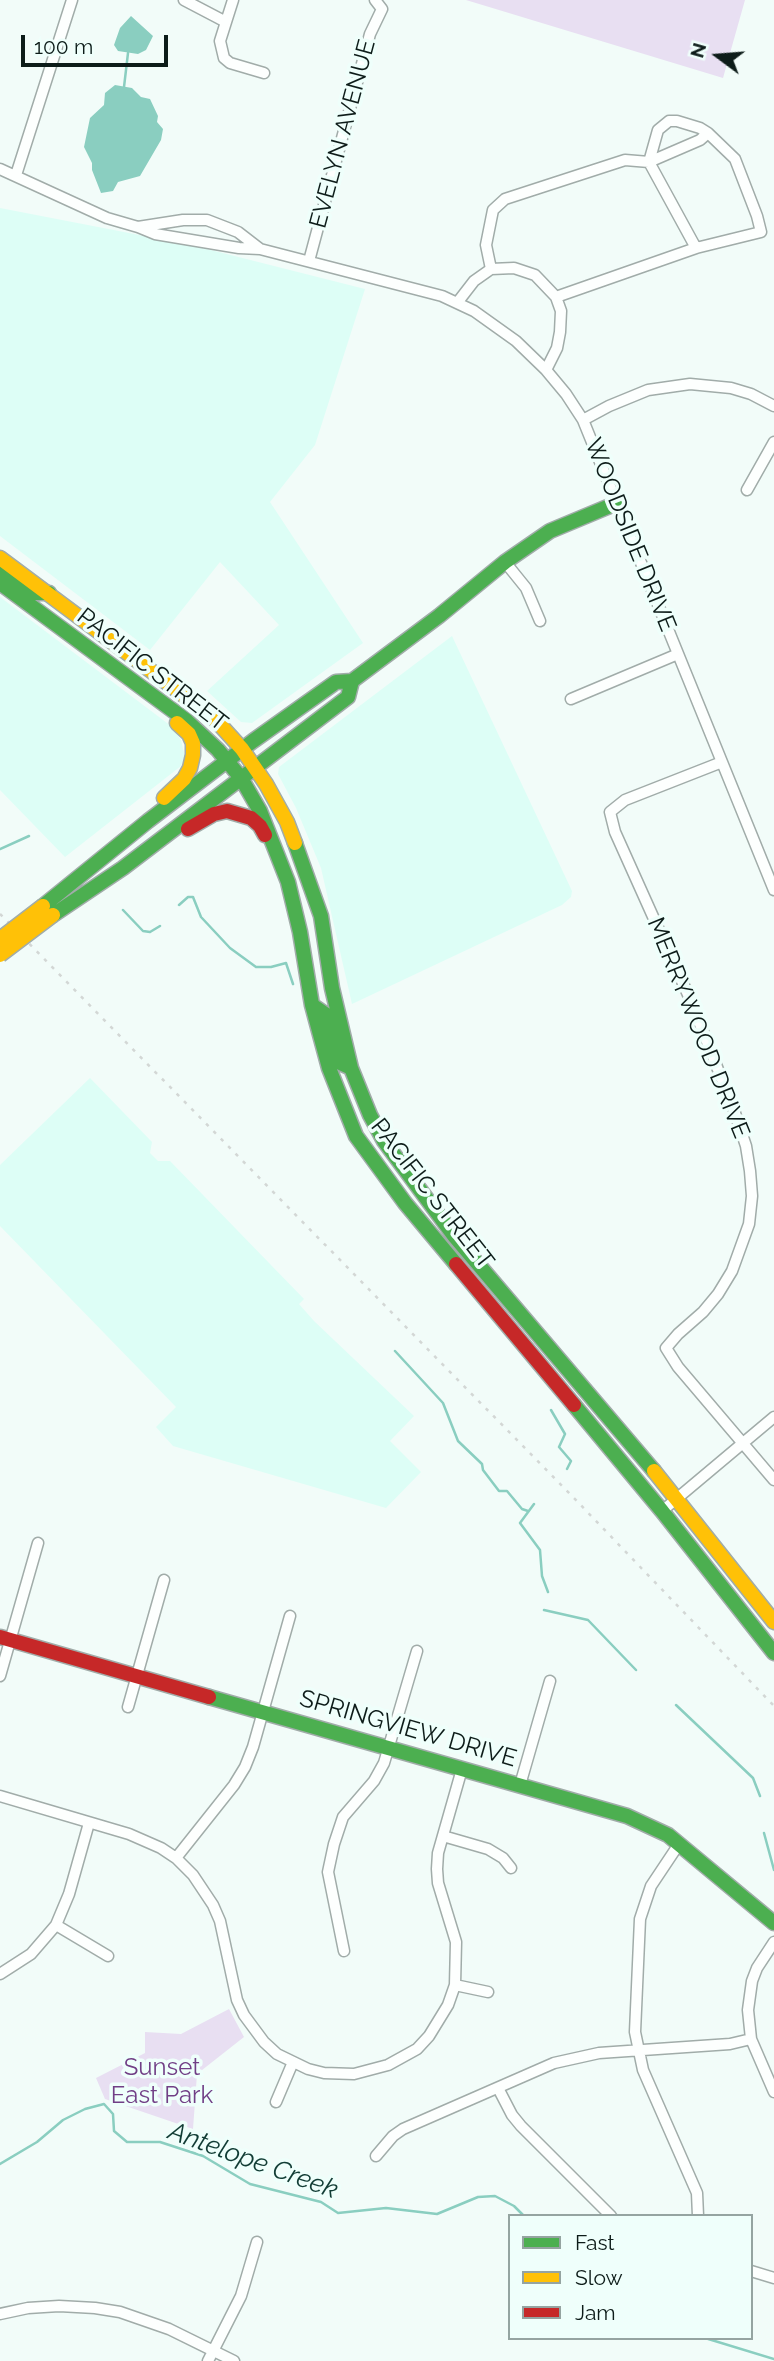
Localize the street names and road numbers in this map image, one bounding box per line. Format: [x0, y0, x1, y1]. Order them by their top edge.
street label: EVELYN AVENUE [304, 37, 382, 231]
street label: WOODSIDE DRIVE [578, 434, 682, 636]
street label: PACIFIC STREET [71, 602, 233, 738]
street label: MERRYWOOD DRIVE [641, 913, 755, 1143]
street label: PACIFIC STREET [364, 1113, 500, 1275]
street label: SPRINGVIEW DRIVE [296, 1684, 520, 1774]

